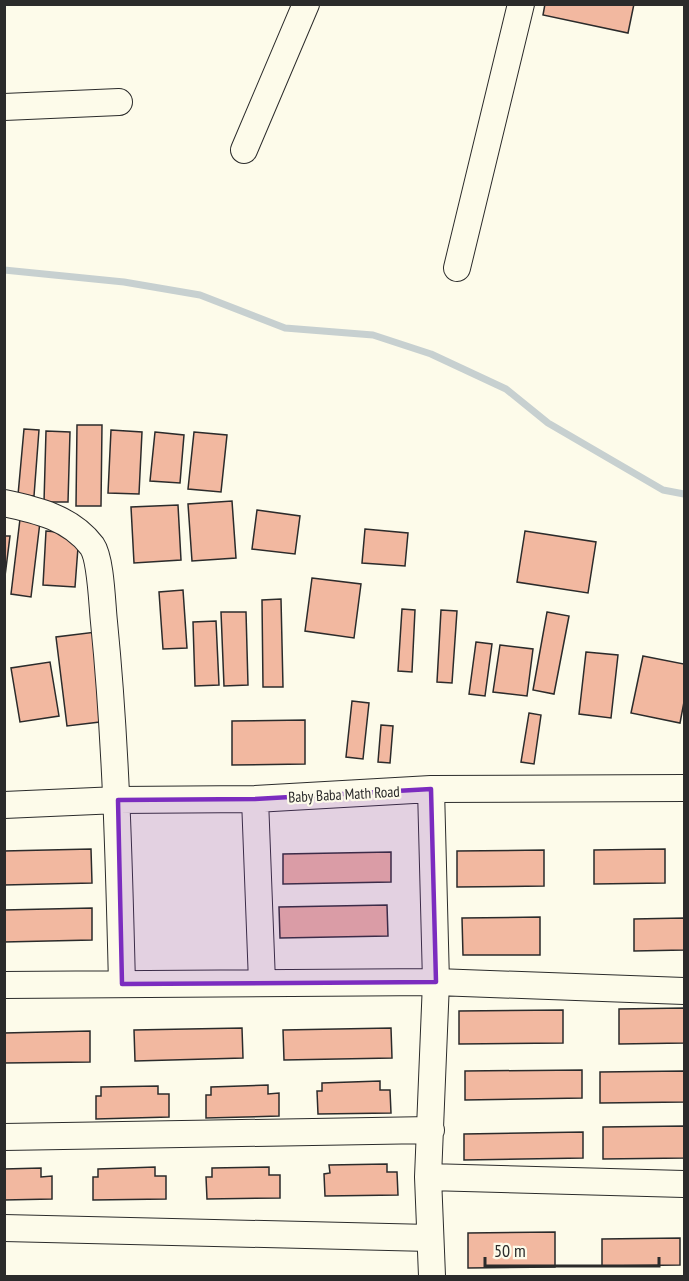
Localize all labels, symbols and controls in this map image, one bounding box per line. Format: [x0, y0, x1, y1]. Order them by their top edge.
street label: Baby Baba Math Road [288, 782, 400, 806]
scale bar [485, 1230, 659, 1268]
text: 50 m [494, 1239, 526, 1262]

